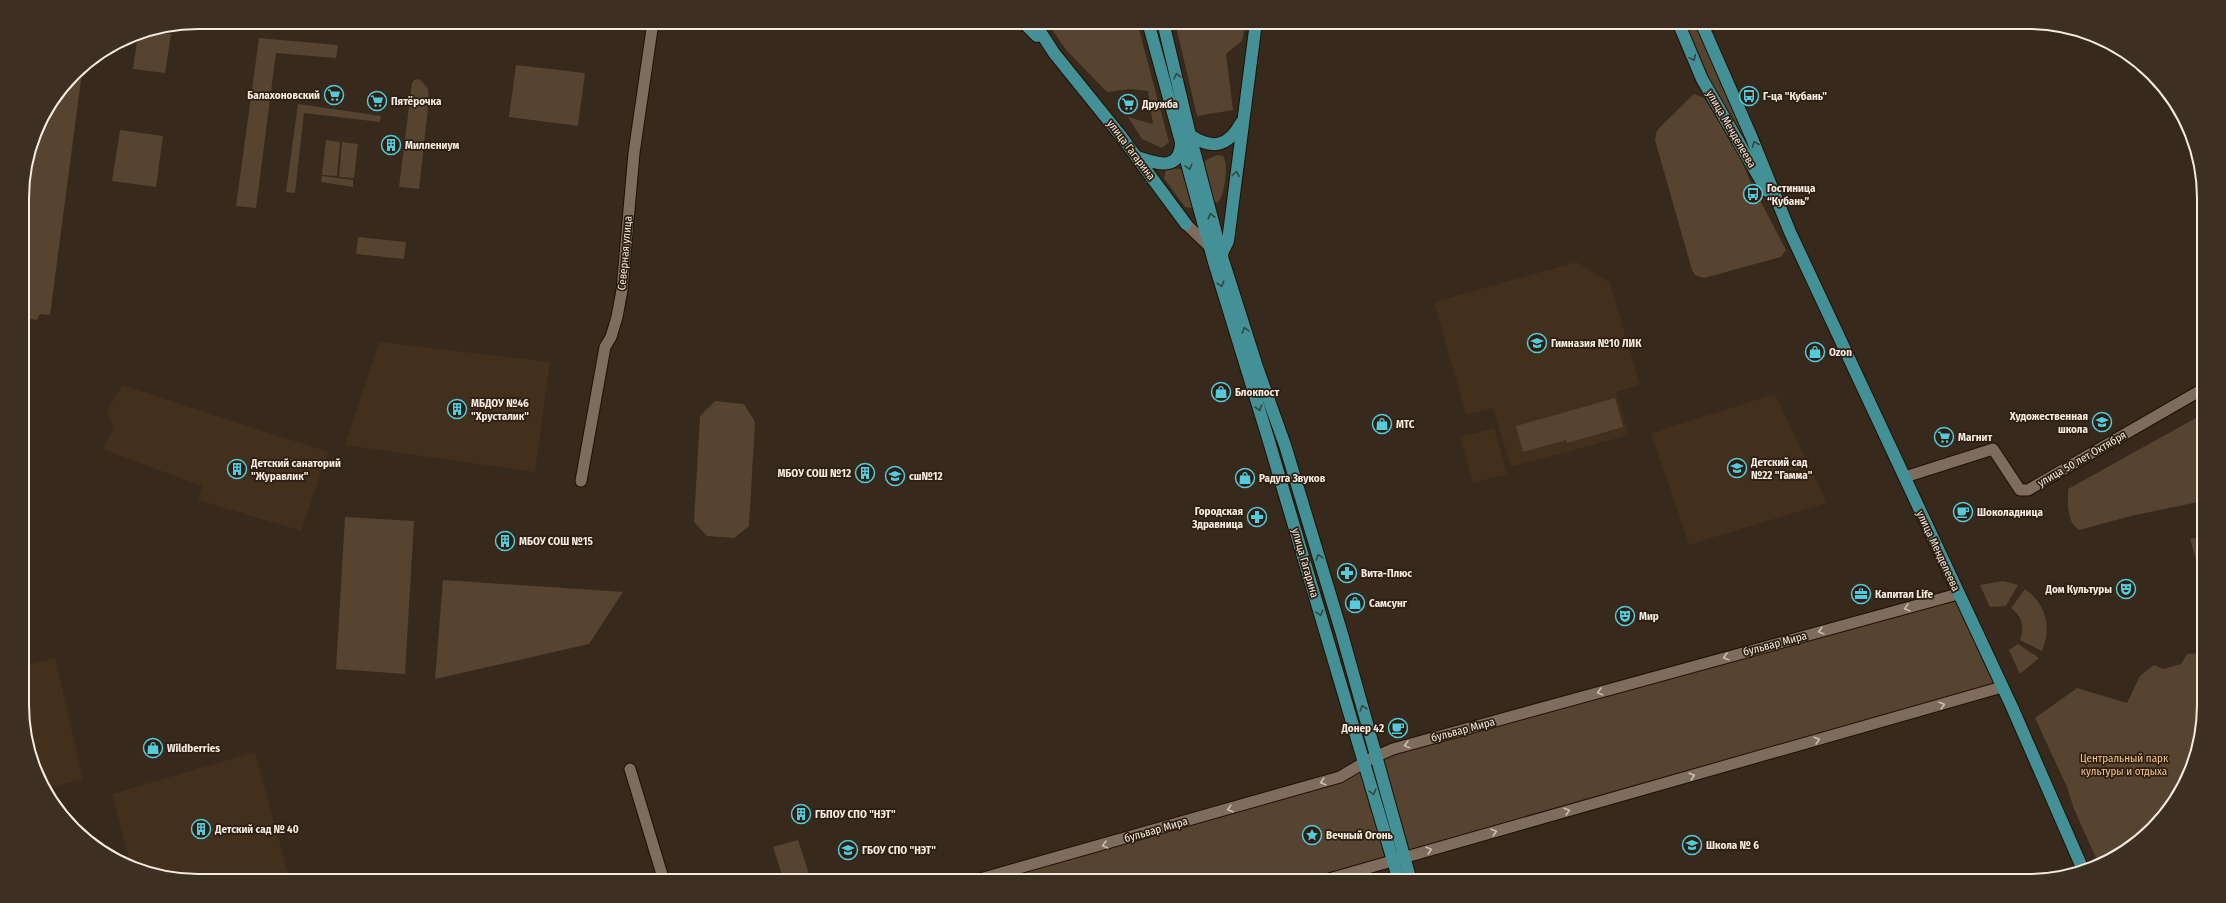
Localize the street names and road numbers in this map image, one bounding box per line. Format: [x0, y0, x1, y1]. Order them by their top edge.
street label: улица Менделеева [1704, 88, 1758, 170]
street label: улица Гагарина [1104, 117, 1158, 183]
street label: Северная улица [615, 215, 635, 291]
street label: улица 50 лет Октября [2035, 428, 2129, 490]
street label: улица Менделеева [1914, 509, 1962, 593]
street label: улица Гагарина [1289, 527, 1321, 599]
street label: бульвар Мира [1742, 629, 1808, 659]
street label: бульвар Мира [1430, 715, 1496, 745]
street label: бульвар Мира [1123, 815, 1189, 845]

